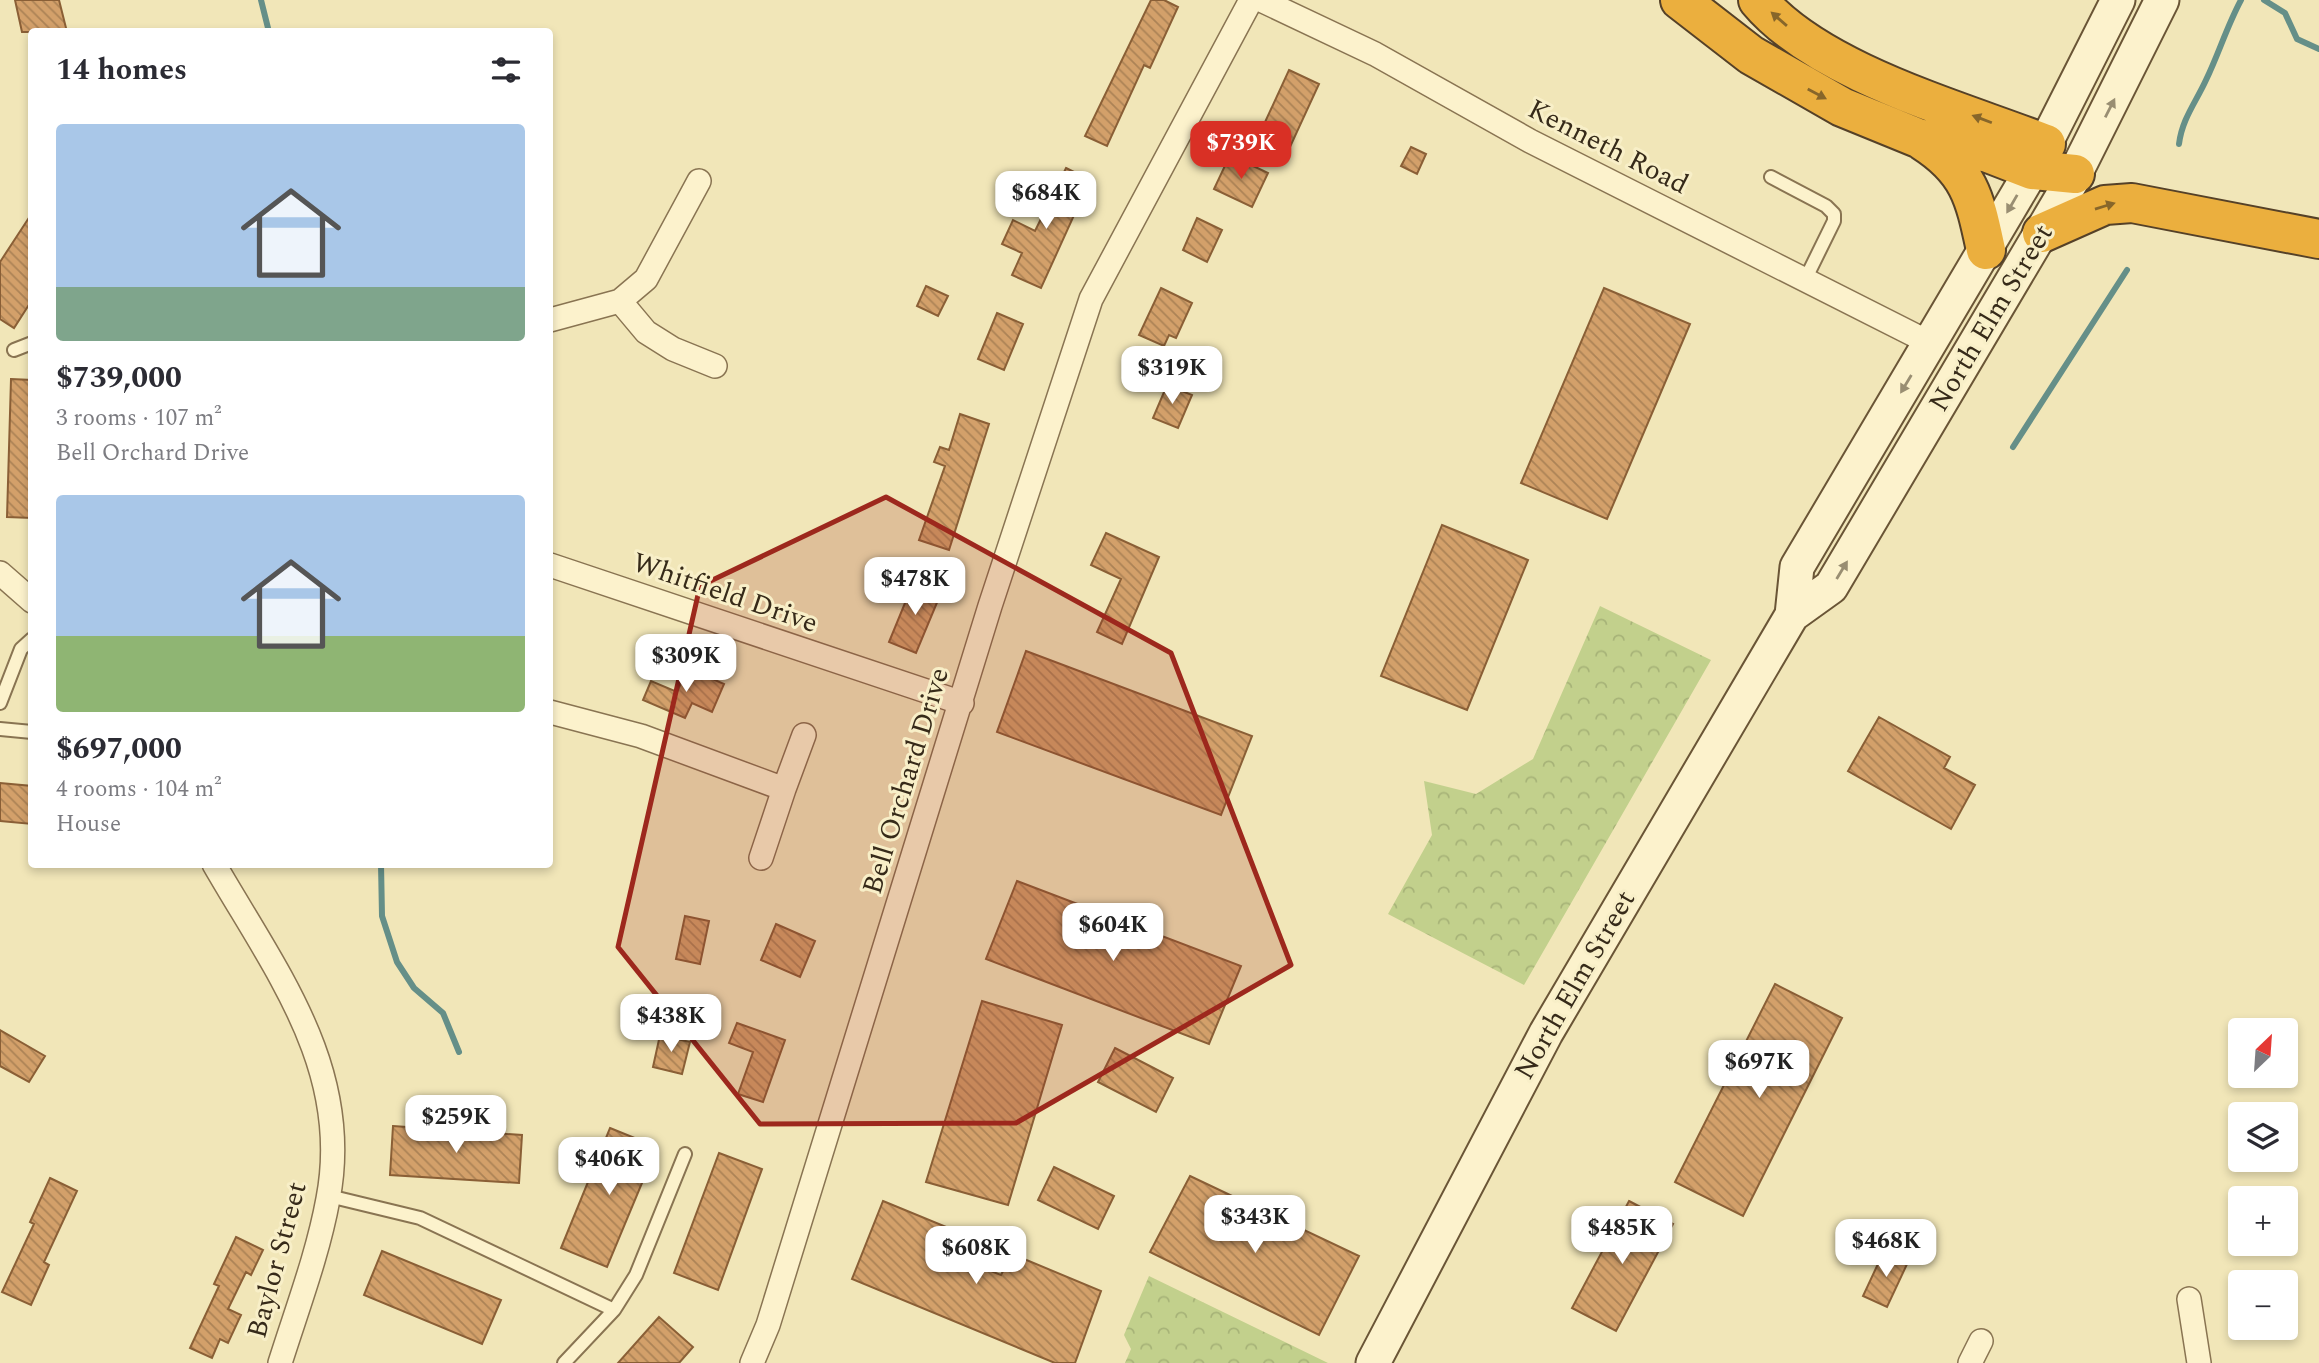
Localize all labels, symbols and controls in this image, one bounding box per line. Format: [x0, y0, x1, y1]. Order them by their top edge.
one-way arrow [1771, 12, 1788, 28]
text: 14 homes [56, 47, 187, 93]
icon: filters [487, 51, 525, 89]
street label: Kenneth Road [1520, 88, 1696, 206]
one-way arrow [1807, 88, 1827, 100]
one-way arrow [2104, 98, 2116, 118]
one-way arrow [1971, 114, 1992, 125]
pin: $739K [1192, 122, 1290, 181]
text: $739K [1206, 126, 1276, 161]
icon: home [228, 170, 354, 296]
pin: $684K [997, 172, 1095, 231]
text: $684K [1011, 176, 1081, 211]
one-way arrow [2006, 194, 2019, 213]
one-way arrow [2095, 201, 2116, 211]
street label: North Elm Street [1918, 216, 2064, 420]
pin: $319K [1123, 346, 1221, 406]
text: $319K [1137, 351, 1207, 386]
text: $739,000 [56, 355, 182, 401]
one-way arrow [1900, 374, 1913, 393]
text: 3 rooms · 107 m² [56, 401, 222, 436]
text: Bell Orchard Drive [56, 436, 249, 471]
icon: home [228, 541, 354, 667]
street label: Whitfield Drive [626, 541, 824, 645]
pin: $478K [866, 558, 964, 617]
one-way arrow [1835, 561, 1848, 580]
text: $478K [880, 562, 950, 597]
pin: $309K [637, 634, 735, 694]
text: $309K [651, 639, 721, 674]
street label: Bell Orchard Drive [851, 662, 961, 900]
text: $697,000 [56, 726, 182, 772]
text: 4 rooms · 104 m² [56, 772, 222, 807]
text: House [56, 807, 121, 842]
street label: North Elm Street [1503, 882, 1647, 1088]
pin: $604K [1064, 904, 1162, 963]
text: $604K [1078, 908, 1148, 943]
pin: $438K [622, 995, 720, 1054]
text: $438K [636, 999, 706, 1034]
north arrow [2228, 1018, 2298, 1088]
map controls [2228, 1018, 2298, 1340]
pin: $697K [1710, 1040, 1808, 1100]
text: $697K [1724, 1045, 1794, 1080]
pin: $259K [407, 1096, 505, 1155]
text: $259K [421, 1100, 491, 1135]
button: layers [2228, 1102, 2298, 1172]
pin: $406K [560, 1138, 658, 1197]
text: $406K [574, 1142, 644, 1177]
street label: Baylor Street [235, 1177, 319, 1343]
button: + [2228, 1186, 2298, 1256]
pin: $343K [1206, 1196, 1304, 1255]
text: $343K [1220, 1200, 1290, 1235]
pin: $485K [1573, 1206, 1671, 1266]
text: $485K [1587, 1211, 1657, 1246]
pin: $468K [1837, 1220, 1935, 1279]
text: $468K [1851, 1224, 1921, 1259]
pin: $608K [927, 1226, 1025, 1286]
text: $608K [941, 1231, 1011, 1266]
button: − [2228, 1270, 2298, 1340]

